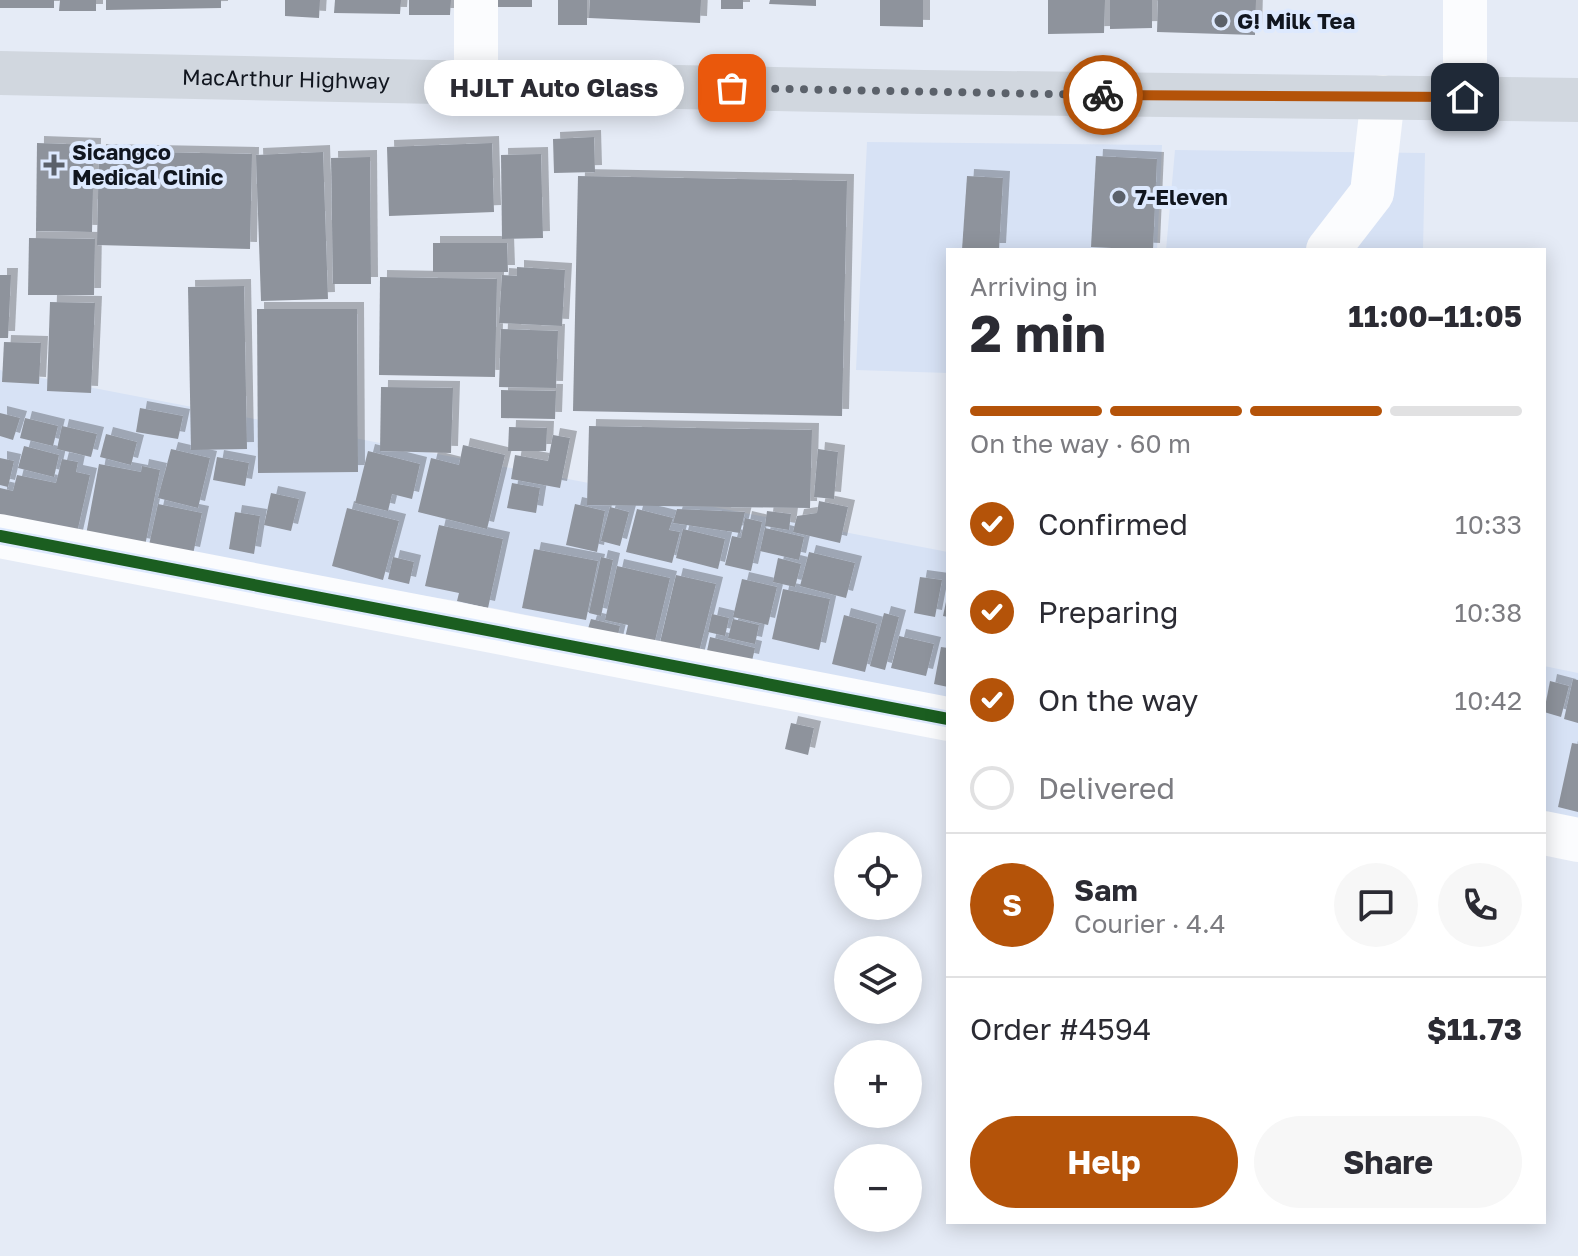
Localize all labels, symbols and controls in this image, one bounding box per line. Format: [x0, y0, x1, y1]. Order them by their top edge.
place label: G! Milk Tea [1237, 7, 1355, 34]
marker: G! Milk Tea [1212, 12, 1230, 30]
pin [698, 54, 766, 122]
courier [1063, 55, 1143, 135]
callout: HJLT Auto Glass [424, 60, 684, 116]
street label: MacArthur Highway [182, 63, 390, 94]
pin [1431, 63, 1499, 131]
icon: bag [710, 66, 754, 110]
text: HJLT Auto Glass [450, 72, 658, 103]
icon: bike [1081, 73, 1125, 117]
icon: home [1443, 75, 1487, 119]
place label: Sicangco Medical Clinic [72, 138, 224, 190]
marker: Sicangco Medical Clinic [43, 154, 65, 176]
place label: 7-Eleven [1135, 183, 1228, 210]
marker: 7-Eleven [1110, 188, 1128, 206]
text: Arriving in [970, 271, 1098, 302]
text: 11:00–11:05 [1348, 298, 1522, 334]
text: 2 min [970, 301, 1106, 363]
text: On the way · 60 m [970, 428, 1191, 459]
icon: check [970, 502, 1014, 546]
text: Confirmed [1038, 506, 1188, 542]
text: 10:33 [1455, 509, 1522, 540]
icon: check [970, 590, 1014, 634]
text: Preparing [1038, 594, 1179, 630]
text: 10:38 [1454, 597, 1522, 628]
icon: check [970, 678, 1014, 722]
text: On the way [1038, 682, 1198, 718]
text: 10:42 [1455, 685, 1522, 716]
text: Delivered [1038, 770, 1175, 806]
map controls [834, 832, 922, 1232]
button: locate [834, 832, 922, 920]
button: chat [1334, 863, 1418, 947]
button: phone [1438, 863, 1522, 947]
text: Sam [1074, 872, 1138, 908]
text: S [1002, 887, 1022, 923]
text: Courier · 4.4 [1074, 908, 1226, 939]
button: layers [834, 936, 922, 1024]
text: Order #4594 [970, 1011, 1151, 1047]
text: $11.73 [1427, 1011, 1522, 1047]
button: + [834, 1040, 922, 1128]
button: Help [970, 1116, 1238, 1208]
button: Share [1254, 1116, 1522, 1208]
button: − [834, 1144, 922, 1232]

